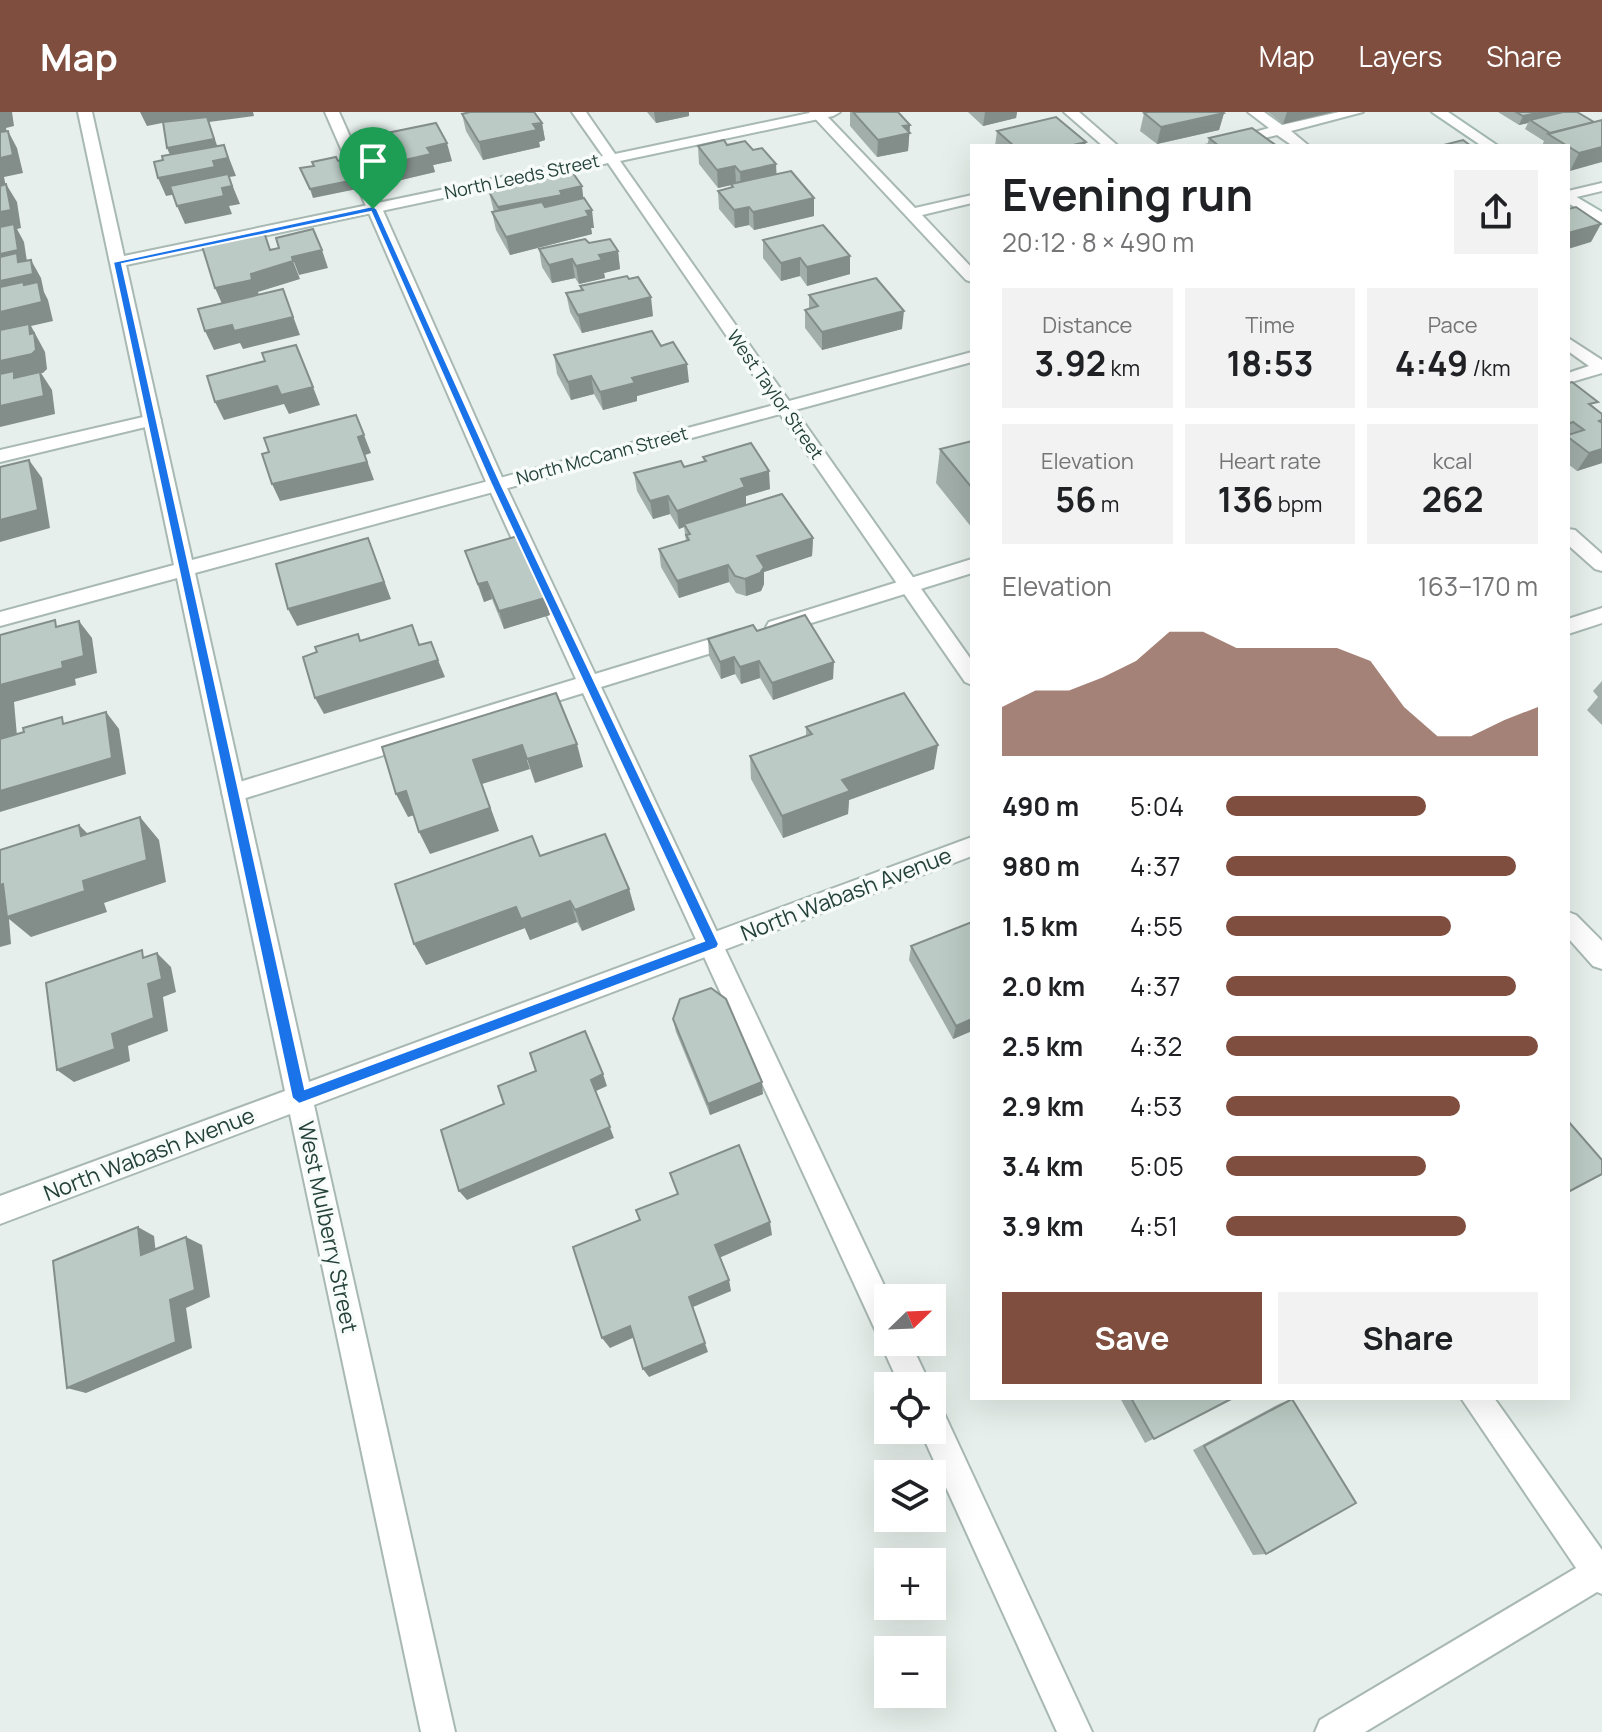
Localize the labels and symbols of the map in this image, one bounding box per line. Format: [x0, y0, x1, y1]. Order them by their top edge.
pin [339, 127, 407, 209]
street label: North Leeds Street [442, 148, 601, 204]
street label: West Taylor Street [722, 325, 829, 464]
street label: North McCann Street [513, 421, 690, 490]
street label: North Wabash Avenue [736, 840, 956, 948]
street label: North Wabash Avenue [39, 1100, 259, 1208]
street label: West Mulberry Street [291, 1118, 365, 1336]
north arrow [874, 1284, 946, 1356]

